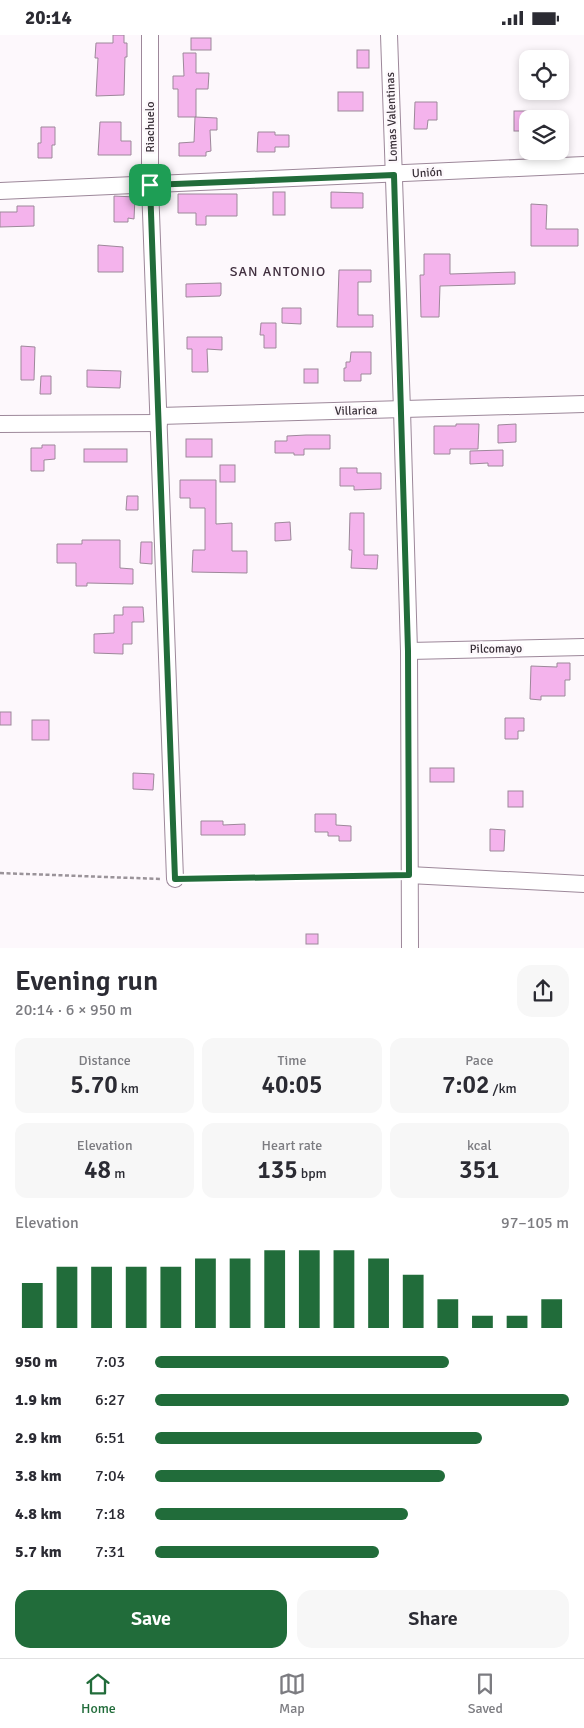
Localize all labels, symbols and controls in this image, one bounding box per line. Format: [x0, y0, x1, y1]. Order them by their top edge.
text: 20:14 [25, 6, 72, 30]
map controls [519, 50, 569, 160]
button: locate [519, 50, 569, 100]
street label: Lomas Valentinas [383, 72, 401, 162]
street label: Riachuelo [143, 102, 158, 152]
button: layers [519, 110, 569, 160]
pin [129, 164, 171, 206]
street label: Unión [411, 165, 443, 181]
icon: arrive [136, 171, 164, 199]
district label: SAN ANTONIO [230, 263, 326, 280]
street label: Villarica [334, 403, 378, 419]
street label: Pilcomayo [470, 641, 522, 657]
text: Evening run [15, 964, 158, 998]
button: share [517, 965, 569, 1017]
text: 20:14 · 6 × 950 m [15, 1000, 132, 1020]
text: Distance [79, 1052, 131, 1069]
text: Time [278, 1052, 306, 1069]
text: Pace [465, 1052, 493, 1069]
text: 5.70 [70, 1069, 118, 1100]
text: 40:05 [261, 1069, 323, 1100]
text: 7:02 [442, 1069, 490, 1100]
text: km [118, 1080, 139, 1097]
text: /km [490, 1080, 517, 1097]
text: Elevation [77, 1137, 133, 1154]
text: Heart rate [262, 1137, 322, 1154]
text: kcal [467, 1137, 492, 1154]
text: 48 [84, 1154, 111, 1185]
text: 135 [257, 1154, 298, 1185]
text: 351 [459, 1154, 500, 1185]
text: m [111, 1165, 125, 1182]
text: bpm [298, 1165, 327, 1182]
text: Elevation [15, 1213, 79, 1233]
text: 97–105 m [501, 1213, 569, 1233]
text: 950 m [15, 1352, 57, 1372]
text: 7:03 [95, 1352, 125, 1372]
text: 1.9 km [15, 1390, 62, 1410]
text: 6:27 [95, 1390, 125, 1410]
text: 2.9 km [15, 1428, 62, 1448]
text: 6:51 [95, 1428, 125, 1448]
text: 3.8 km [15, 1466, 62, 1486]
text: 7:04 [95, 1466, 125, 1486]
text: 4.8 km [15, 1504, 62, 1524]
text: 7:18 [95, 1504, 125, 1524]
text: 5.7 km [15, 1542, 62, 1562]
text: 7:31 [95, 1542, 125, 1562]
button: Save [15, 1590, 287, 1648]
button: Share [297, 1590, 569, 1648]
tab: Home [81, 1670, 116, 1717]
tab: Map [278, 1670, 306, 1717]
tab: Saved [468, 1670, 503, 1717]

